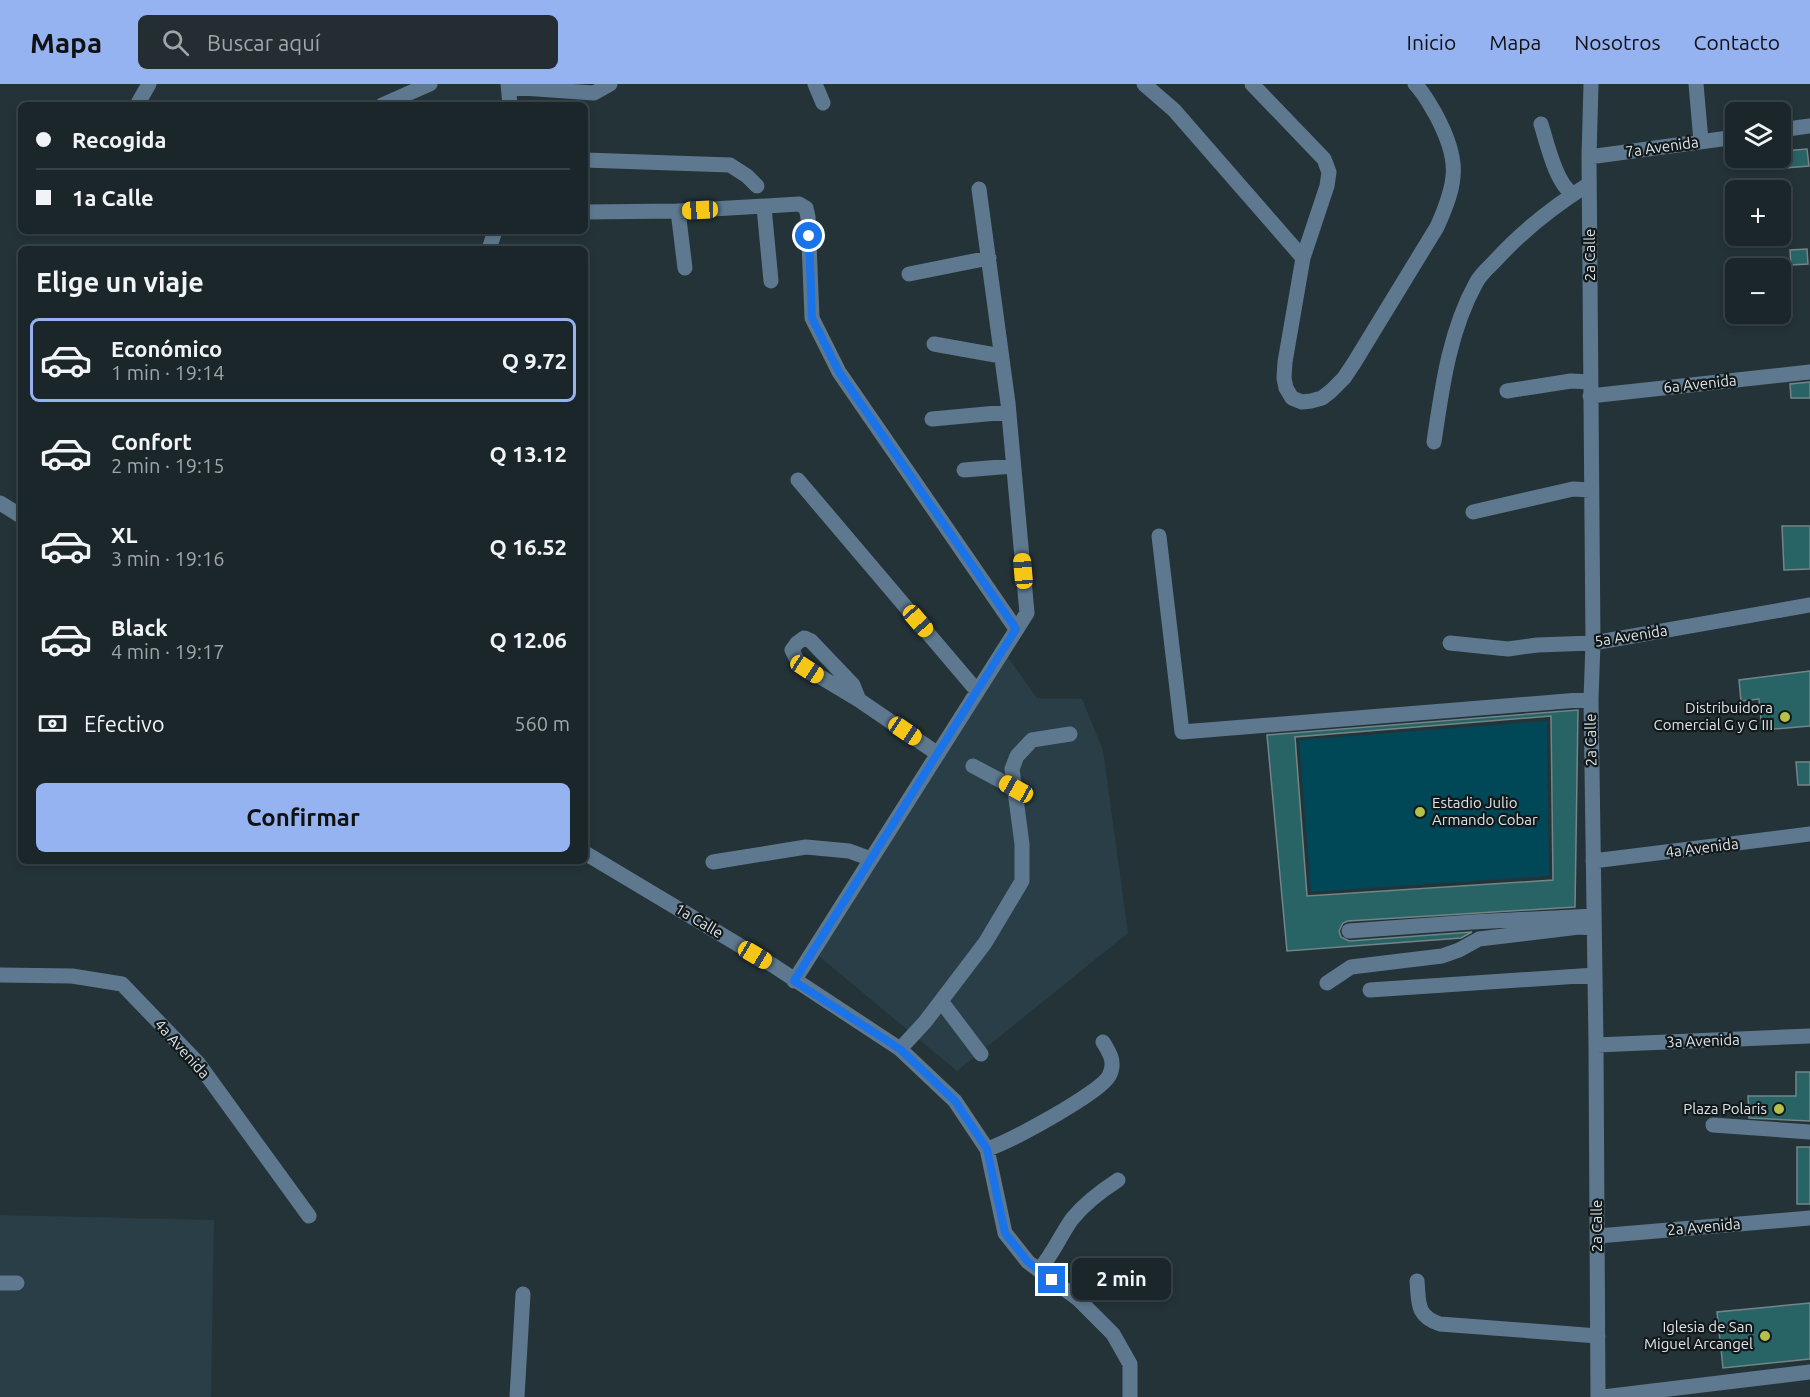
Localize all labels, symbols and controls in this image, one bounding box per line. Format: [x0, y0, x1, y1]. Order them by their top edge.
search box [138, 15, 558, 69]
icon: search [159, 26, 192, 59]
text: Mapa [30, 27, 102, 58]
text: Buscar aquí [207, 30, 320, 55]
text: Inicio [1407, 30, 1456, 54]
text: Mapa [1489, 30, 1541, 54]
text: Nosotros [1574, 30, 1661, 54]
text: Contacto [1694, 30, 1780, 54]
map controls [1725, 102, 1791, 324]
button: layers [1725, 102, 1791, 168]
text: Recogida [72, 127, 167, 152]
street label: 7a Avenida [1624, 133, 1699, 160]
button: + [1725, 180, 1791, 246]
text: 1a Calle [72, 185, 154, 210]
car [682, 200, 718, 220]
route start [795, 222, 822, 249]
street label: 2a Calle [1581, 229, 1598, 281]
button: − [1725, 258, 1791, 324]
text: Elige un viaje [36, 267, 204, 297]
icon: car [39, 333, 93, 387]
text: Económico [111, 336, 222, 361]
text: Q 9.72 [502, 348, 567, 373]
text: 1 min · 19:14 [111, 361, 225, 384]
street label: 6a Avenida [1663, 371, 1737, 396]
icon: car [39, 426, 93, 480]
text: Confort [111, 429, 192, 454]
text: Q 13.12 [489, 441, 567, 466]
text: 2 min · 19:15 [111, 454, 225, 477]
icon: car [39, 519, 93, 573]
text: XL [111, 522, 138, 547]
text: Q 16.52 [489, 534, 567, 559]
text: 3 min · 19:16 [111, 547, 225, 570]
car [1012, 552, 1034, 590]
car [899, 602, 937, 640]
icon: car [39, 612, 93, 666]
text: Black [111, 615, 168, 640]
street label: 5a Avenida [1593, 621, 1669, 650]
text: Q 12.06 [489, 627, 567, 652]
text: 4 min · 19:17 [111, 640, 225, 663]
car [787, 652, 827, 686]
place label: Distribuidora Comercial G y G III [1654, 699, 1773, 733]
icon: cash [36, 707, 69, 740]
marker: Distribuidora Comercial G y G III [1778, 710, 1792, 724]
text: Efectivo [84, 711, 165, 736]
text: 560 m [514, 712, 570, 735]
car [885, 713, 925, 749]
street label: 2a Calle [1582, 714, 1599, 766]
car [996, 772, 1036, 806]
button: Confirmar [36, 783, 570, 852]
place label: Estadio Julio Armando Cobar [1432, 794, 1538, 828]
marker: Estadio Julio Armando Cobar [1413, 805, 1427, 819]
street label: 4a Avenida [1664, 835, 1739, 860]
street label: 1a Calle [672, 900, 726, 941]
car [735, 938, 775, 972]
street label: 4a Avenida [151, 1016, 213, 1082]
street label: 3a Avenida [1666, 1031, 1740, 1050]
place label: Plaza Polaris [1683, 1100, 1767, 1117]
marker: Plaza Polaris [1772, 1102, 1786, 1116]
street label: 2a Calle [1588, 1200, 1605, 1252]
street label: 2a Avenida [1667, 1215, 1741, 1238]
callout: 2 min [1073, 1259, 1172, 1301]
route end [1038, 1266, 1065, 1293]
text: 2 min [1096, 1267, 1147, 1290]
place label: Iglesia de San Miguel Arcangel [1644, 1318, 1753, 1352]
marker: Iglesia de San Miguel Arcangel [1758, 1329, 1772, 1343]

